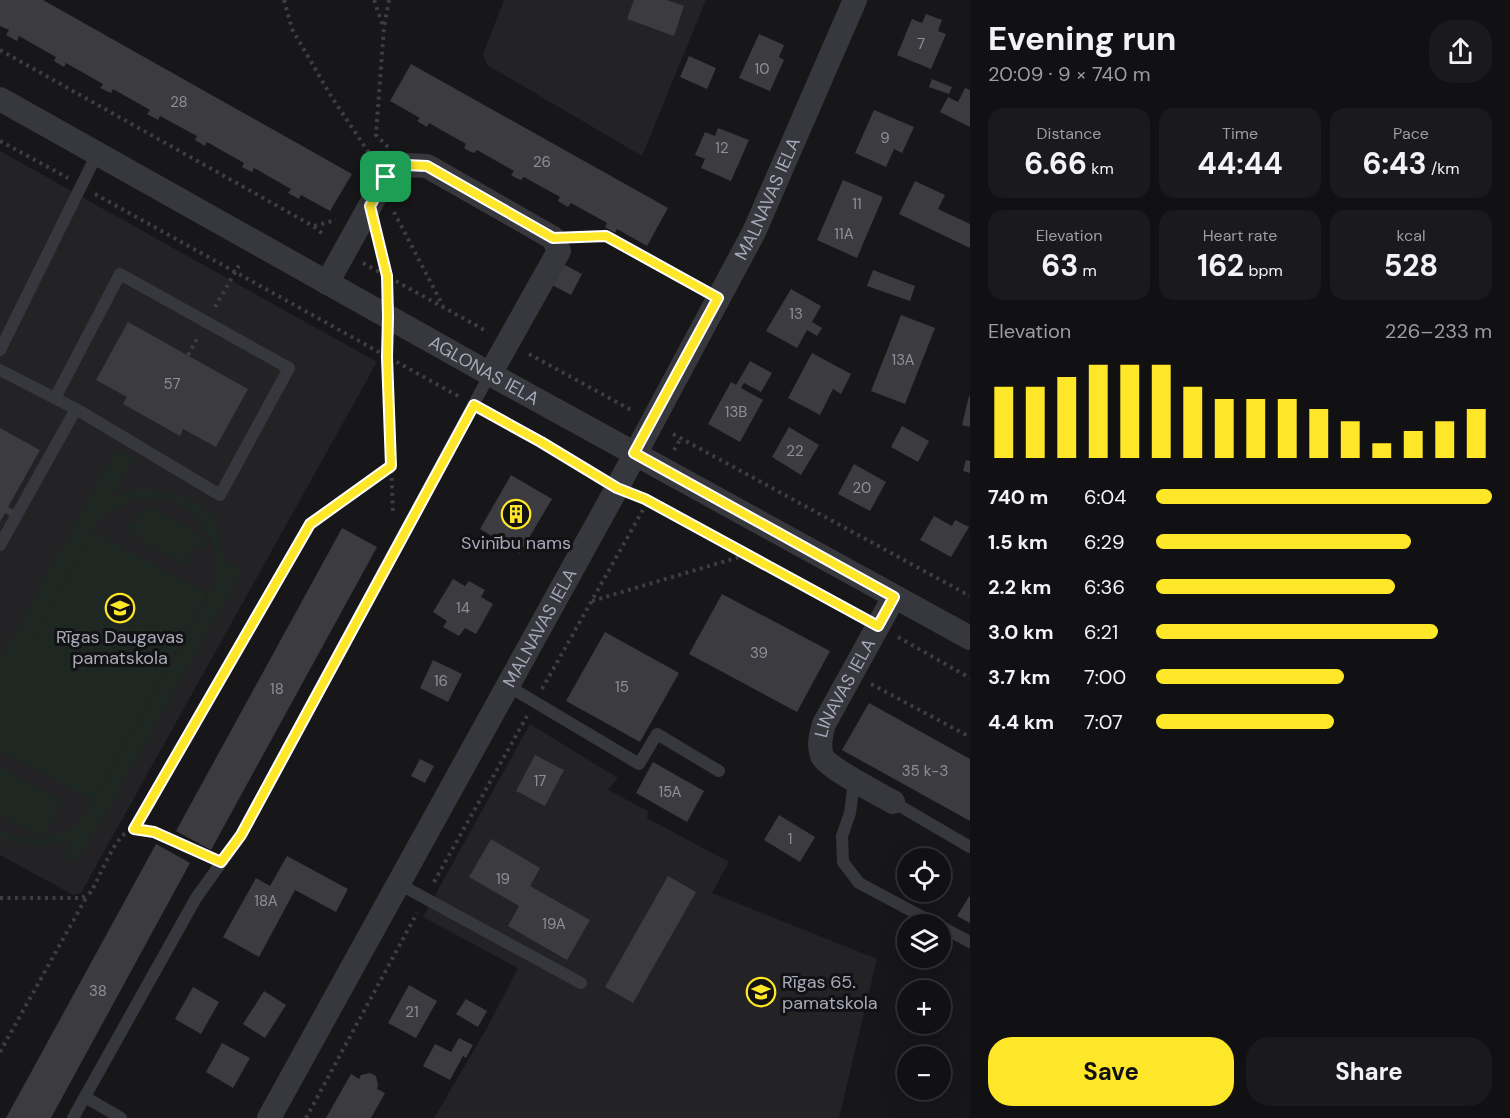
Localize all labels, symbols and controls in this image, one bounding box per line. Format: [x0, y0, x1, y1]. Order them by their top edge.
text: Evening run [988, 17, 1176, 60]
button: share [1429, 20, 1492, 83]
house number: 7 [917, 34, 925, 54]
house number: 10 [755, 59, 769, 79]
text: 20:09 · 9 × 740 m [988, 61, 1151, 87]
house number: 28 [170, 92, 188, 112]
text: Distance [1037, 123, 1101, 144]
text: Time [1222, 123, 1258, 144]
text: Pace [1393, 123, 1429, 144]
house number: 9 [880, 128, 890, 148]
street label: MALNAVAS IELA [729, 133, 806, 264]
house number: 12 [715, 138, 729, 158]
text: 6.66 [1024, 144, 1087, 183]
text: 44:44 [1197, 144, 1283, 183]
text: 6:43 [1362, 144, 1427, 183]
pin [360, 151, 411, 202]
house number: 26 [533, 152, 551, 172]
text: km [1087, 158, 1114, 179]
text: /km [1427, 158, 1460, 179]
icon: arrive [369, 160, 402, 193]
house number: 11 [852, 194, 862, 214]
house number: 11A [834, 224, 854, 244]
text: Elevation [1036, 225, 1102, 246]
text: Heart rate [1203, 225, 1277, 246]
text: kcal [1397, 225, 1425, 246]
text: 63 [1041, 246, 1078, 285]
text: 162 [1197, 246, 1244, 285]
text: 528 [1384, 246, 1438, 285]
text: m [1078, 260, 1097, 281]
text: bpm [1244, 260, 1283, 281]
house number: 13 [789, 304, 803, 324]
text: Elevation [988, 318, 1071, 344]
text: 226–233 m [1385, 318, 1492, 344]
street label: AGLONAS IELA [425, 330, 544, 411]
house number: 13A [892, 350, 914, 370]
house number: 57 [164, 374, 180, 394]
house number: 13B [725, 402, 747, 422]
house number: 22 [786, 441, 804, 461]
house number: 20 [853, 478, 871, 498]
text: 740 m [988, 484, 1048, 510]
text: 6:04 [1084, 484, 1126, 510]
building icon: Svinību nams [500, 498, 532, 530]
text: 1.5 km [988, 529, 1048, 555]
text: 6:29 [1084, 529, 1124, 555]
place label: Svinību nams [461, 531, 571, 555]
street label: MALNAVAS IELA [497, 564, 582, 692]
text: 2.2 km [988, 574, 1051, 600]
text: 6:36 [1084, 574, 1125, 600]
school or university icon: Rīgas Daugavas pamatskola [104, 592, 136, 624]
house number: 14 [456, 598, 470, 618]
text: 3.0 km [988, 619, 1053, 645]
text: 6:21 [1084, 619, 1118, 645]
place label: Rīgas Daugavas pamatskola [56, 625, 184, 670]
street label: LINAVAS IELA [809, 634, 881, 740]
house number: 39 [750, 643, 768, 663]
text: 3.7 km [988, 664, 1050, 690]
text: 7:00 [1084, 664, 1126, 690]
house number: 16 [434, 671, 448, 691]
house number: 15 [615, 677, 629, 697]
house number: 18 [270, 679, 284, 699]
text: 4.4 km [988, 709, 1054, 735]
text: 7:07 [1084, 709, 1123, 735]
house number: 35 k-3 [902, 761, 948, 781]
house number: 17 [534, 771, 546, 791]
house number: 15A [658, 782, 682, 802]
house number: 1 [788, 829, 792, 849]
map controls [897, 848, 951, 1100]
button: locate [897, 848, 951, 902]
house number: 19 [496, 869, 510, 889]
house number: 18A [254, 891, 278, 911]
house number: 19A [542, 914, 566, 934]
button: layers [897, 914, 951, 968]
place label: Rīgas 65. pamatskola [782, 970, 878, 1015]
school or university icon: Rīgas 65. pamatskola [745, 976, 777, 1008]
button: + [897, 980, 951, 1034]
house number: 38 [89, 981, 107, 1001]
house number: 21 [405, 1002, 419, 1022]
button: Save [988, 1037, 1234, 1106]
button: Share [1246, 1037, 1492, 1106]
button: − [897, 1046, 951, 1100]

